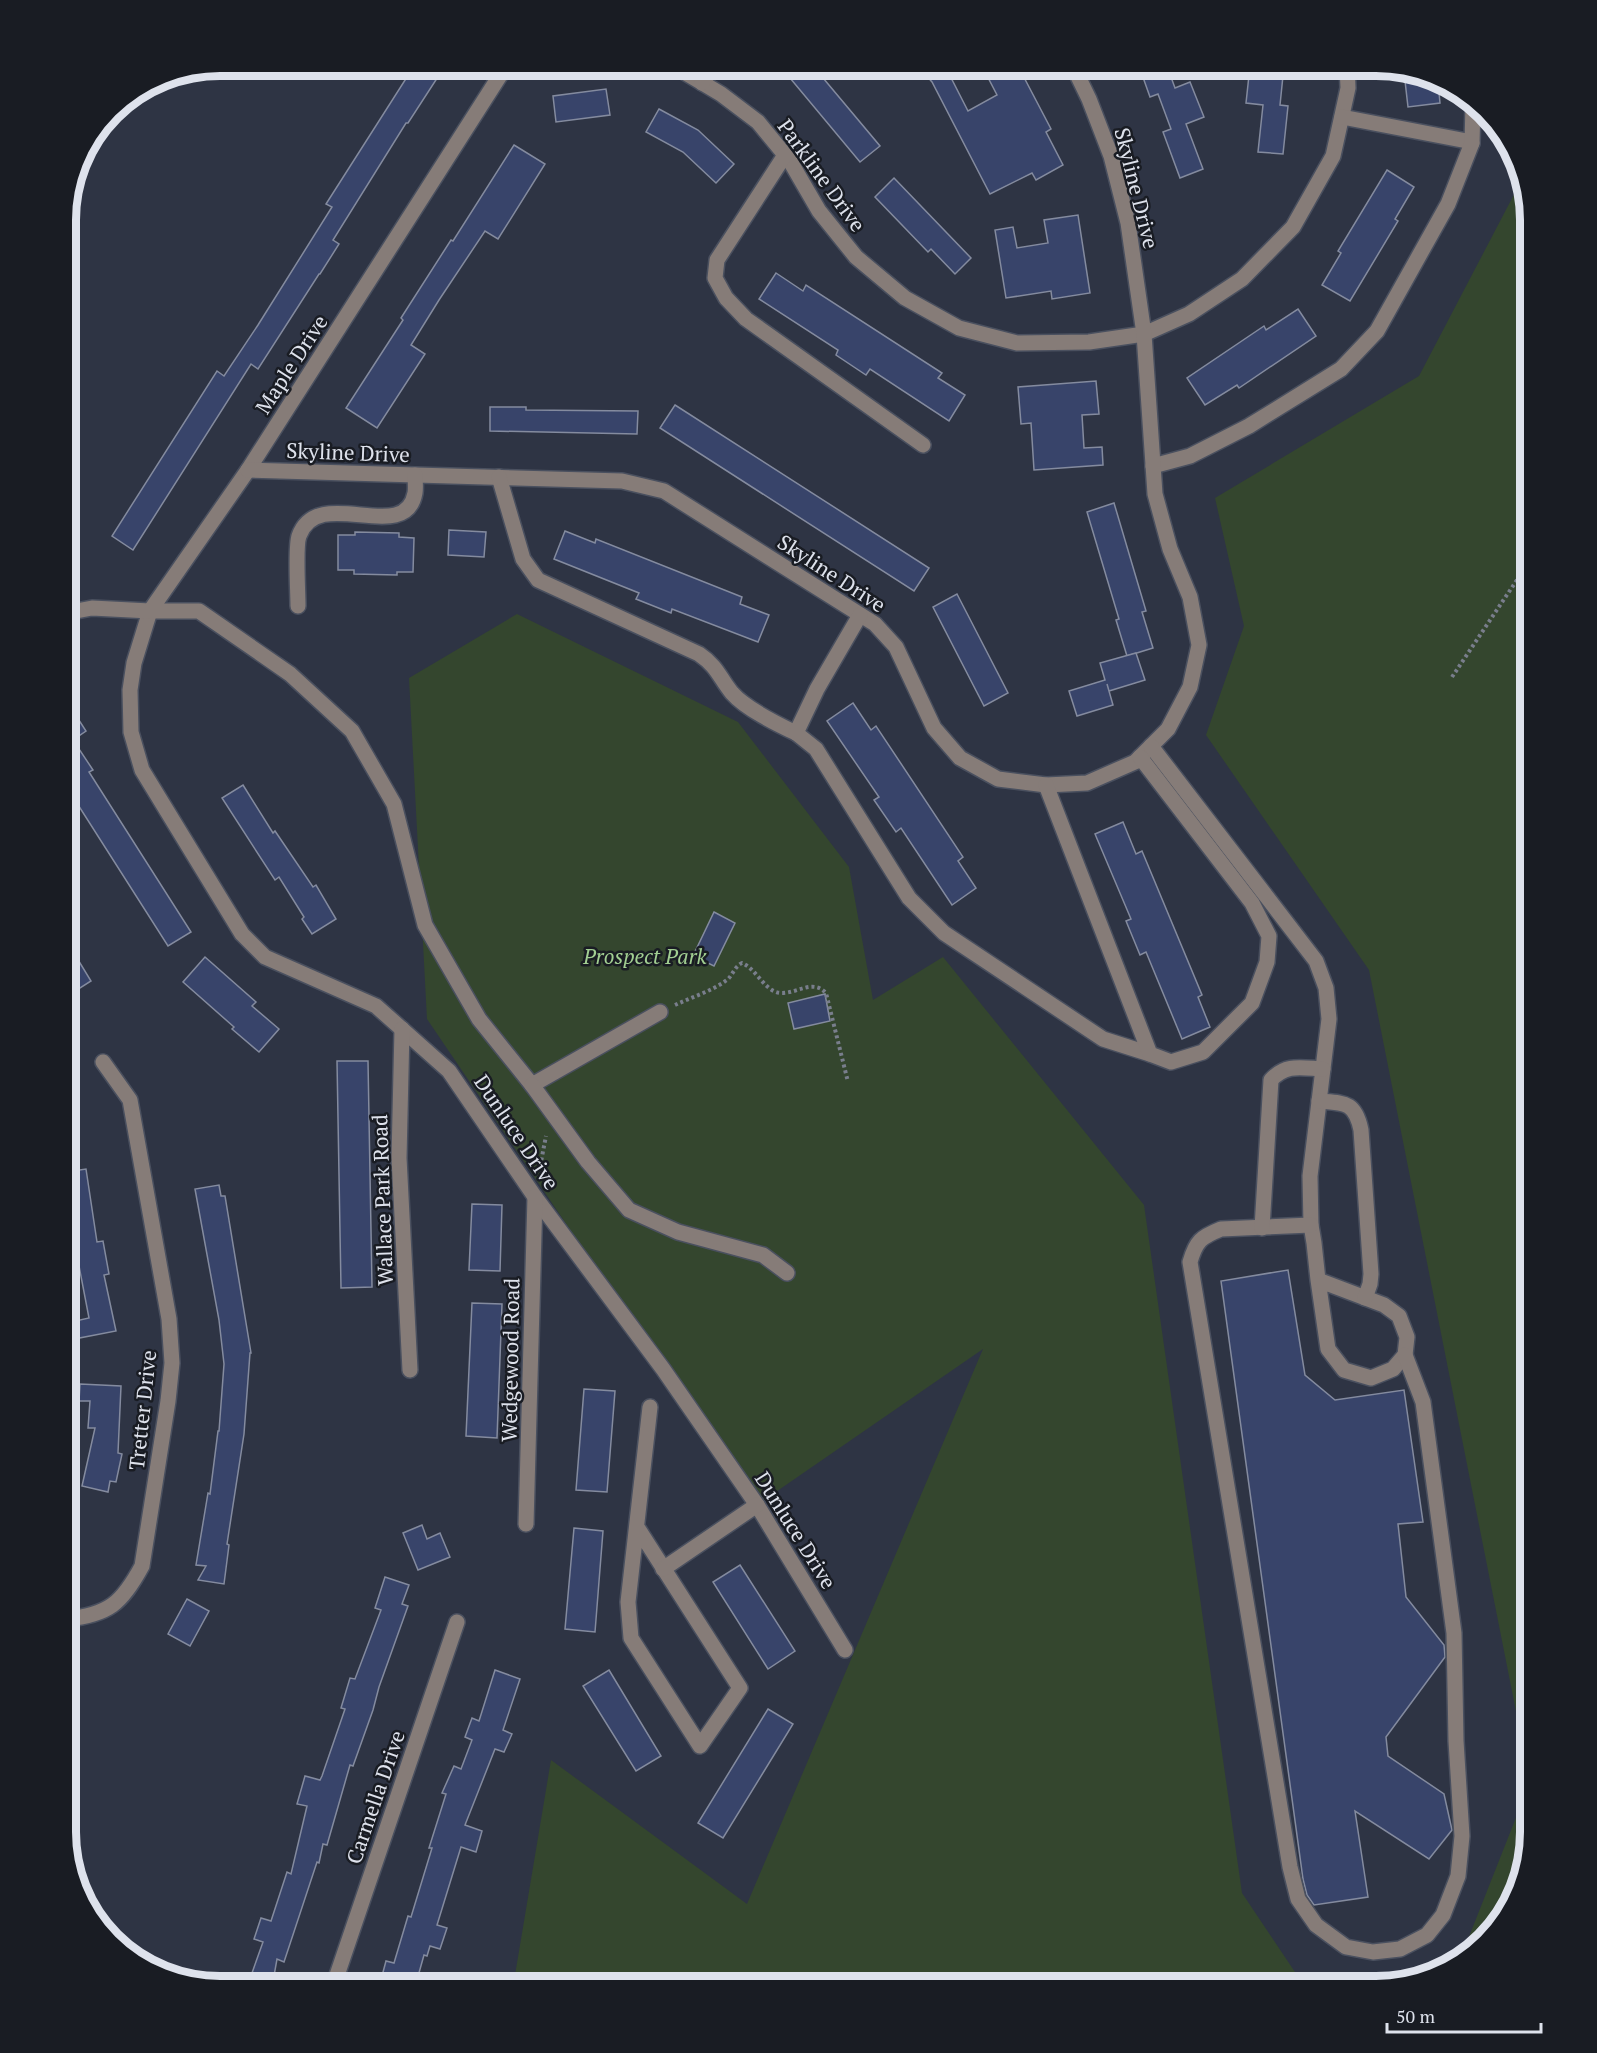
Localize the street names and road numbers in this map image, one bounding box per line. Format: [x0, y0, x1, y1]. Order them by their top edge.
street label: Parkline Drive [772, 113, 872, 237]
street label: Skyline Drive [1108, 125, 1166, 251]
street label: Maple Drive [249, 309, 333, 419]
street label: Skyline Drive [286, 436, 410, 468]
street label: Skyline Drive [773, 528, 891, 618]
street label: Dunluce Drive [468, 1069, 566, 1195]
street label: Wallace Park Road [365, 1114, 399, 1286]
street label: Wedgewood Road [495, 1277, 525, 1442]
street label: Tretter Drive [122, 1349, 162, 1471]
street label: Dunluce Drive [749, 1466, 843, 1594]
street label: Carmella Drive [339, 1727, 411, 1867]

